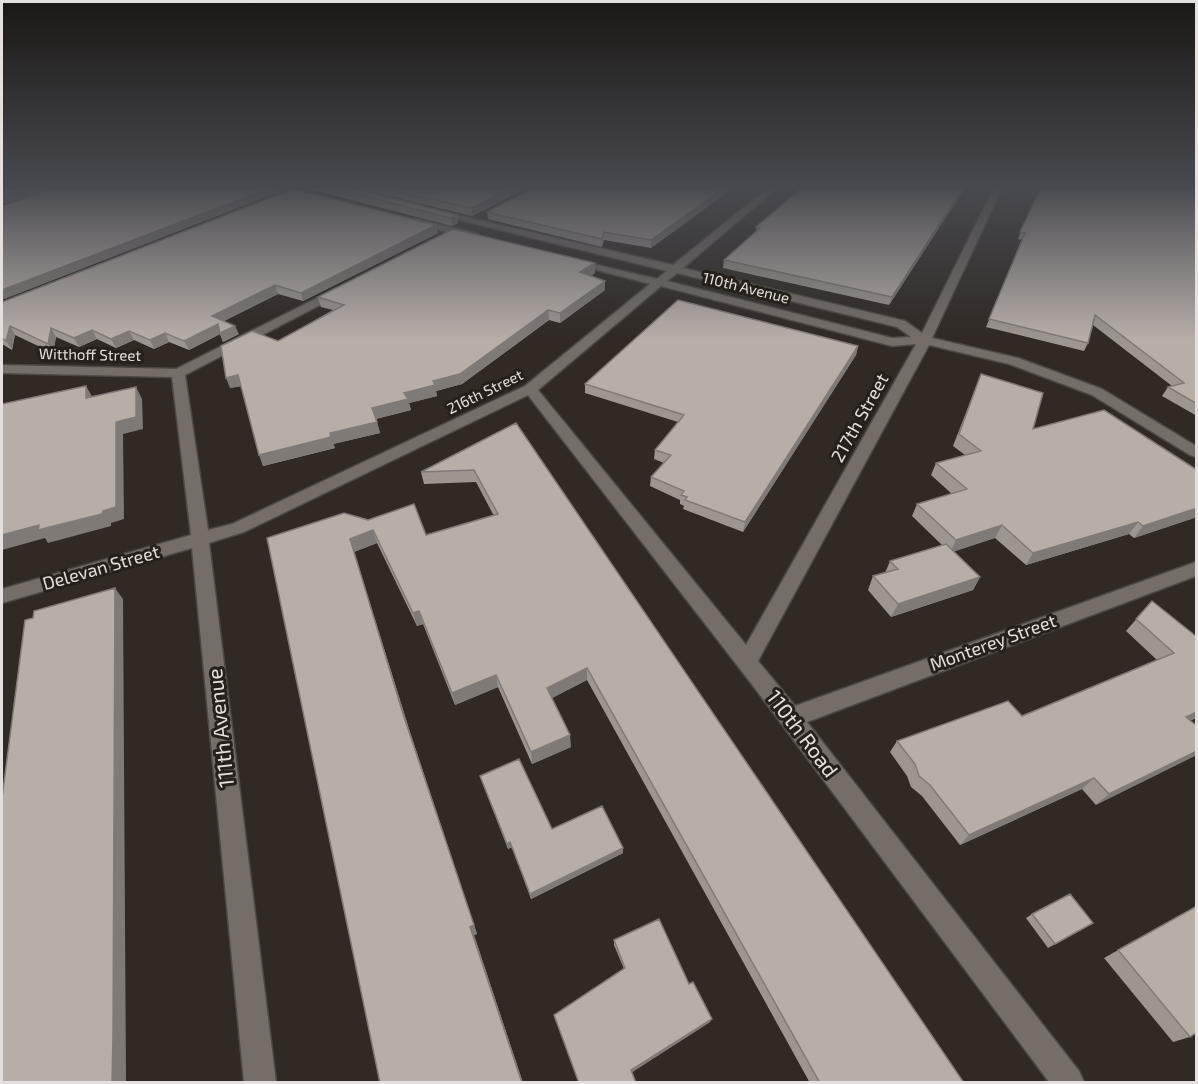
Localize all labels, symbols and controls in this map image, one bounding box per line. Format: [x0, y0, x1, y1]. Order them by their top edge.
street label: 110th Avenue [701, 268, 791, 306]
street label: Witthoff Street [39, 344, 142, 364]
street label: 216th Street [444, 365, 526, 417]
street label: 217th Street [826, 369, 893, 466]
street label: Delevan Street [40, 540, 162, 594]
street label: Monterey Street [927, 609, 1059, 675]
street label: 111th Avenue [201, 667, 238, 789]
street label: 110th Road [762, 685, 844, 782]

